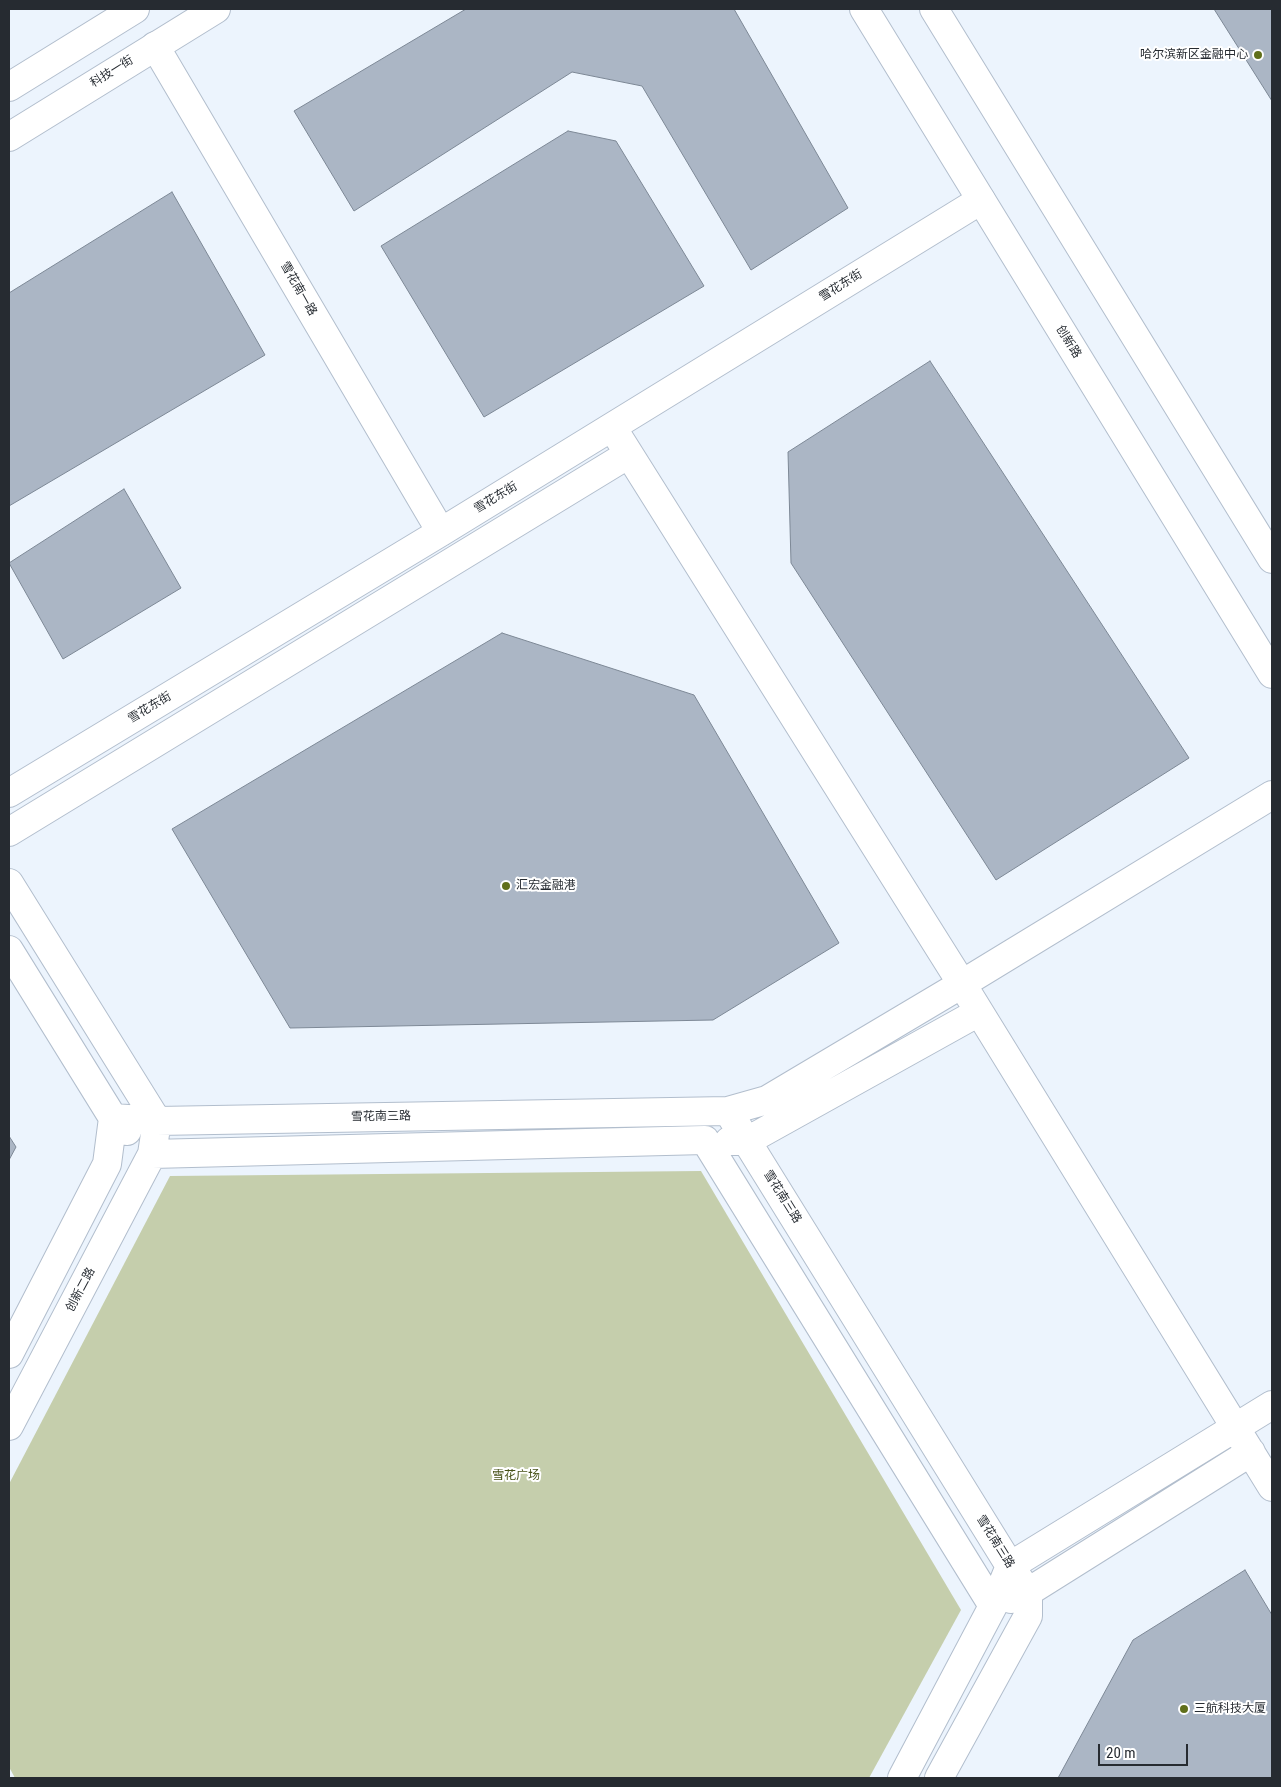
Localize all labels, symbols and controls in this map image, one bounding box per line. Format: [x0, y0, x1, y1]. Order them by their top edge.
place label: 哈尔滨新区金融中心 [1140, 48, 1248, 62]
marker: 哈尔滨新区金融中心 [1252, 49, 1264, 61]
street label: 科技一街 [88, 53, 136, 91]
street label: 雪花南一路 [277, 259, 319, 319]
street label: 雪花东街 [817, 267, 865, 305]
street label: 创新路 [1052, 323, 1084, 361]
street label: 雪花东街 [472, 479, 520, 517]
street label: 雪花东街 [126, 689, 174, 727]
place label: 汇宏金融港 [516, 879, 576, 893]
marker: 汇宏金融港 [500, 880, 512, 892]
street label: 雪花南三路 [351, 1109, 411, 1125]
street label: 雪花南三路 [760, 1168, 804, 1226]
street label: 创新二路 [63, 1265, 99, 1315]
park label: 雪花广场 [492, 1469, 540, 1483]
street label: 雪花南三路 [973, 1513, 1017, 1571]
place label: 三航科技大厦 [1194, 1702, 1266, 1716]
marker: 三航科技大厦 [1178, 1703, 1190, 1715]
scale bar [1101, 1734, 1191, 1766]
text: 20 m [1106, 1744, 1136, 1762]

